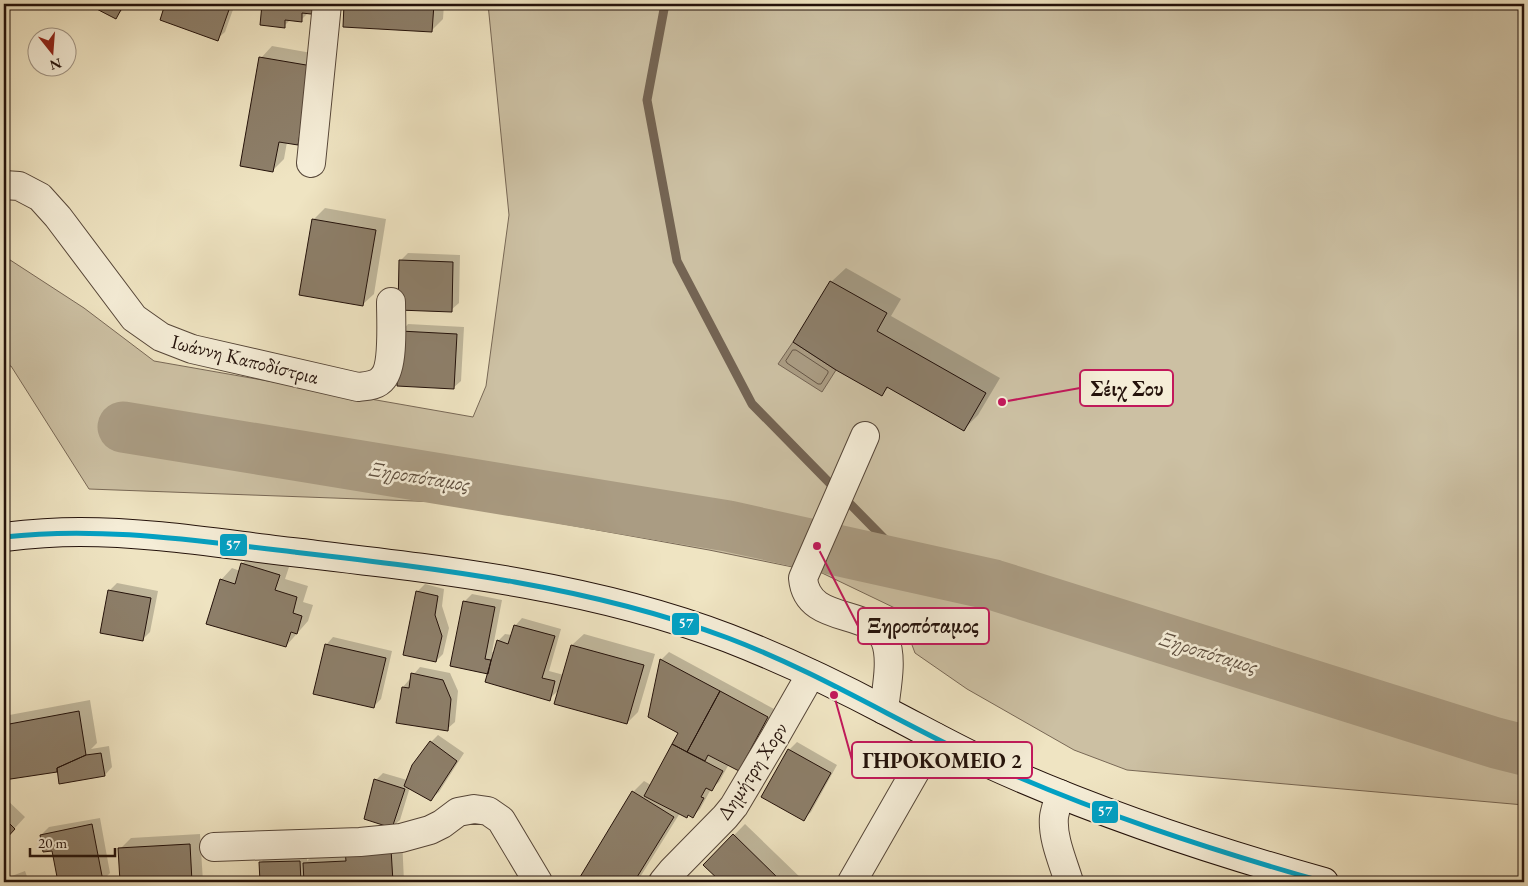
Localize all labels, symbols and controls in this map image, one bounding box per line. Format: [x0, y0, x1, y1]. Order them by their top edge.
north arrow [28, 28, 78, 78]
text: N [47, 54, 64, 75]
street label: Ιωάννη Καποδίστρια [169, 328, 322, 390]
callout: Σέιχ Σου [1080, 370, 1173, 406]
text: Σέιχ Σου [1091, 375, 1164, 402]
water label: Ξηροπόταμος [367, 455, 473, 497]
line badge: 57 [219, 533, 248, 557]
text: 57 [226, 536, 241, 554]
callout: Ξηροπόταμος [858, 608, 989, 644]
line badge: 57 [671, 612, 700, 636]
text: Ξηροπόταμος [867, 612, 979, 639]
text: 57 [679, 614, 694, 632]
water label: Ξηροπόταμος [1156, 624, 1262, 680]
street label: Δημήτρη Χορν [711, 717, 793, 825]
callout: ΓΗΡΟΚΟΜΕΙΟ 2 [852, 742, 1032, 778]
text: ΓΗΡΟΚΟΜΕΙΟ 2 [862, 747, 1022, 774]
line badge: 57 [1091, 800, 1119, 824]
text: 57 [1098, 802, 1113, 820]
scale bar [30, 826, 115, 858]
text: 20 m [38, 833, 67, 852]

